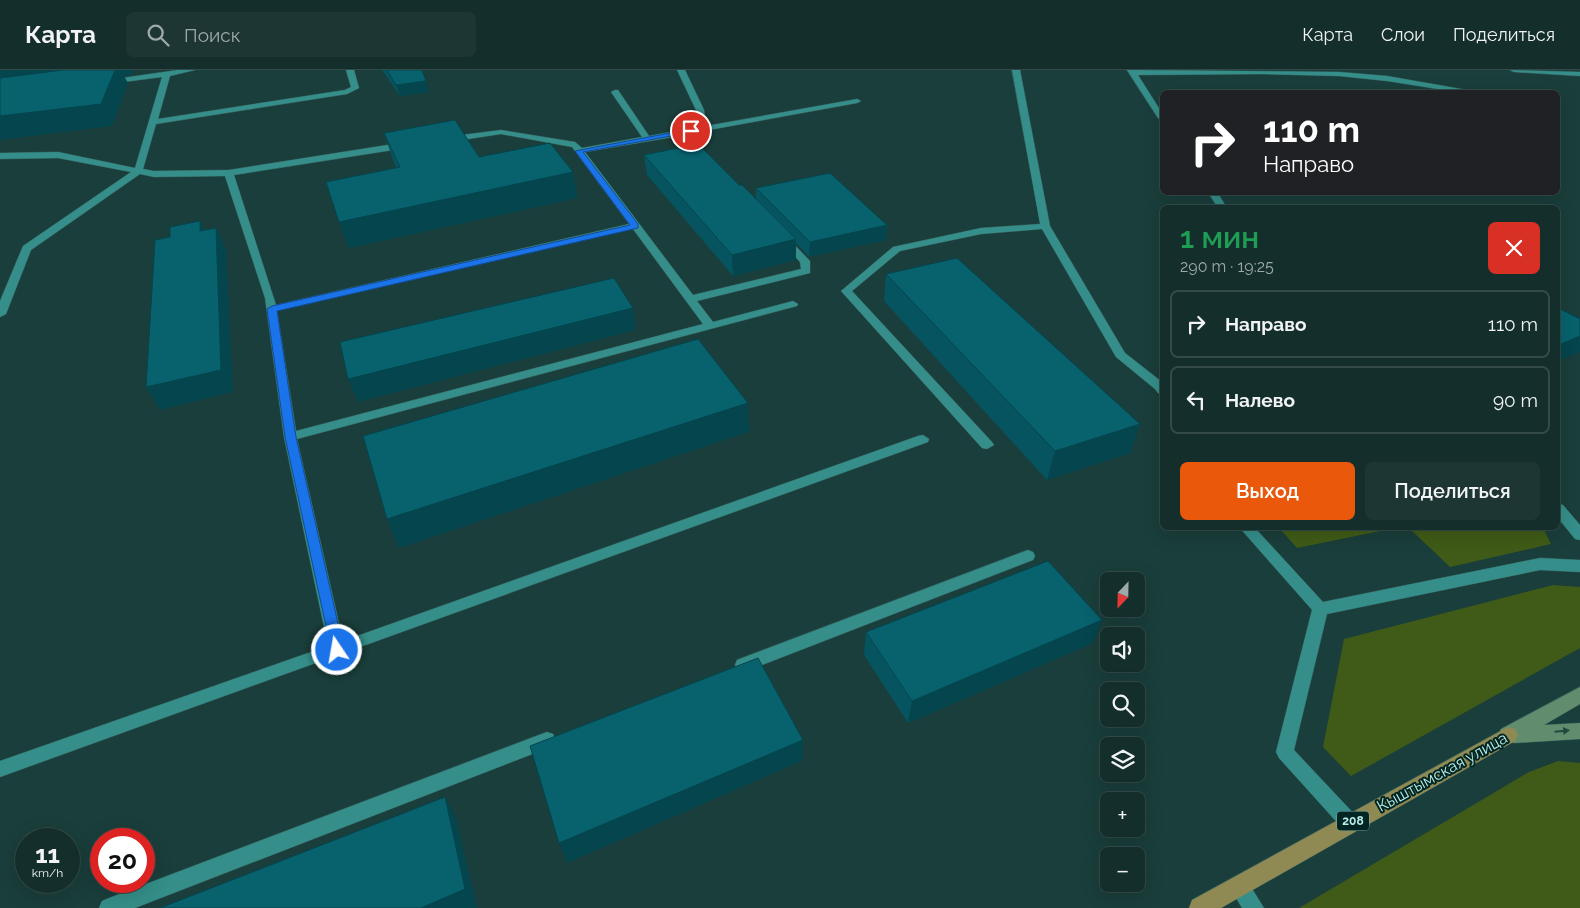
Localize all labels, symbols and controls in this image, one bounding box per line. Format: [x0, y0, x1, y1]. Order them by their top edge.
search box [126, 12, 476, 57]
text: Карта [25, 20, 96, 49]
icon: search [144, 21, 172, 49]
text: Поиск [184, 24, 241, 46]
text: Карта [1302, 24, 1353, 45]
text: Слои [1381, 24, 1425, 45]
text: Поделиться [1453, 24, 1555, 45]
text: 110 m [1263, 109, 1360, 150]
pin [670, 110, 712, 152]
icon: right [1180, 110, 1245, 175]
icon: arrive [677, 117, 705, 145]
text: Направо [1263, 151, 1354, 177]
text: 1 мин [1180, 220, 1259, 255]
button: close [1488, 222, 1540, 274]
text: 290 m · 19:25 [1180, 257, 1274, 276]
icon: right [1182, 310, 1210, 338]
text: Направо [1225, 313, 1306, 335]
text: 110 m [1488, 313, 1538, 335]
icon: left [1182, 386, 1210, 414]
text: Налево [1225, 389, 1295, 411]
text: 90 m [1493, 389, 1538, 411]
button: Выход [1180, 462, 1355, 520]
button: Поделиться [1365, 462, 1540, 520]
north arrow [1100, 572, 1145, 618]
map controls [1100, 572, 1145, 892]
position arrow [310, 623, 362, 675]
button: sound [1100, 627, 1145, 672]
button: search [1100, 682, 1145, 727]
one-way arrow [1554, 726, 1570, 734]
street label: Кыштымская улица [1373, 728, 1511, 816]
button: layers [1100, 737, 1145, 782]
button: + [1100, 792, 1145, 837]
road number: 208 [1337, 811, 1369, 830]
speed limit sign: 20 [90, 828, 155, 893]
text: 11 [35, 839, 60, 869]
button: − [1100, 847, 1145, 892]
text: km/h [32, 866, 63, 880]

